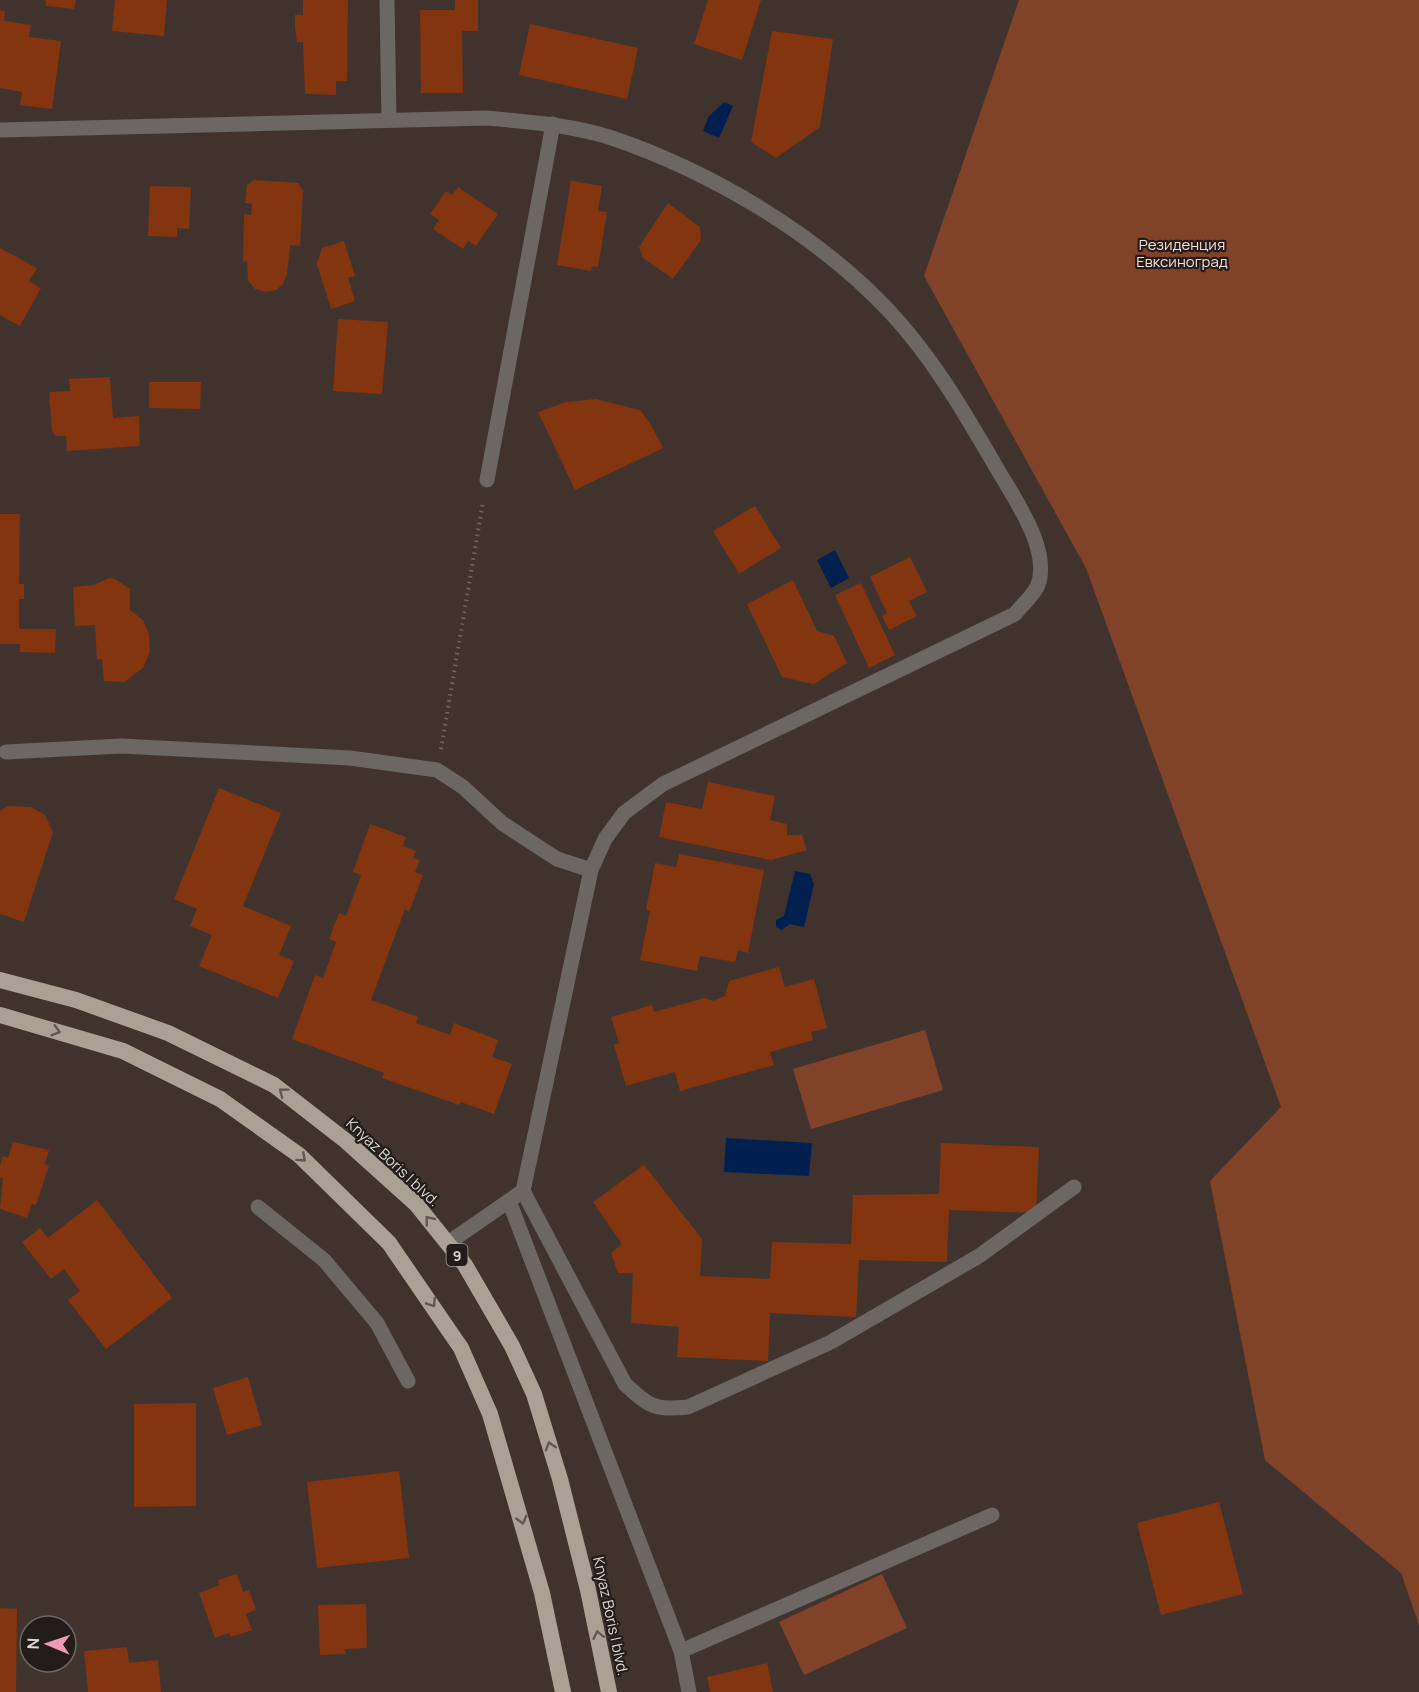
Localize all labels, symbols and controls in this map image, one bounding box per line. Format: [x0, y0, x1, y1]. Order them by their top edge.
park label: Резиденция Евксиноград [1136, 234, 1228, 272]
one-way arrow [50, 1024, 61, 1036]
one-way arrow [278, 1089, 289, 1100]
street label: Knyaz Boris I blvd. [342, 1113, 444, 1211]
one-way arrow [295, 1151, 306, 1162]
one-way arrow [426, 1216, 437, 1227]
road number: 9 [446, 1244, 468, 1266]
one-way arrow [424, 1296, 435, 1307]
one-way arrow [545, 1441, 557, 1452]
one-way arrow [515, 1514, 527, 1525]
street label: Knyaz Boris I blvd. [588, 1555, 634, 1677]
north arrow [18, 1614, 78, 1674]
one-way arrow [592, 1630, 605, 1640]
text: N [22, 1637, 44, 1650]

